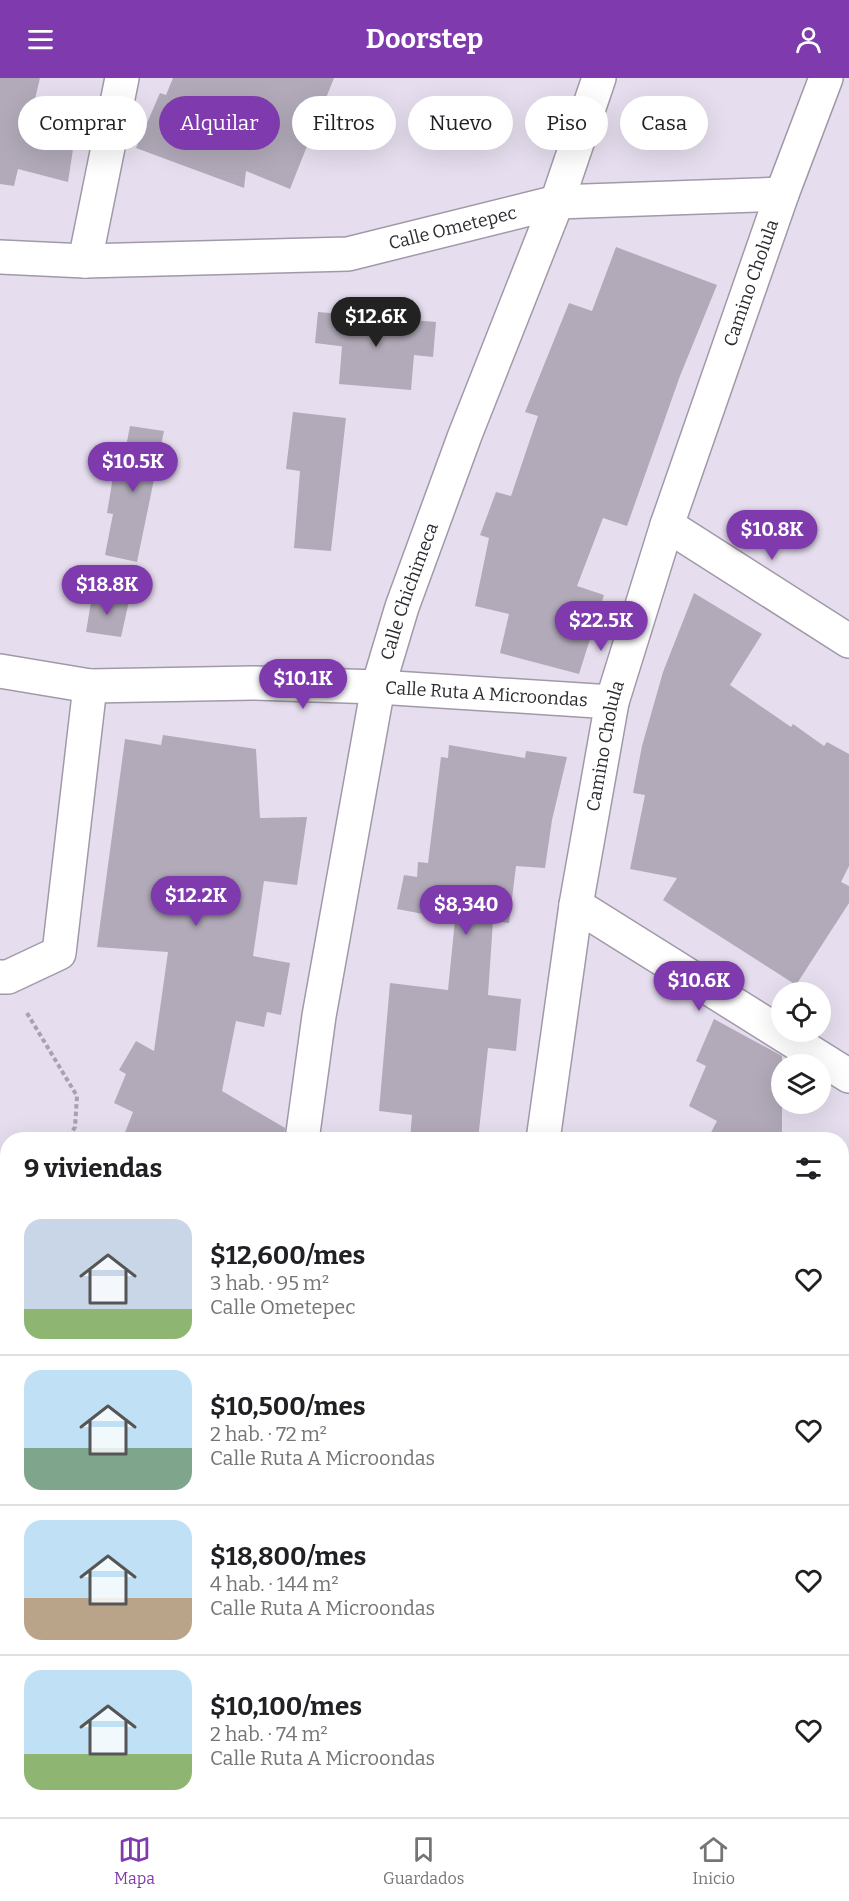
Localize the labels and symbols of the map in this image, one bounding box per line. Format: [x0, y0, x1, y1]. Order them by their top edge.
street label: Calle Ometepec [386, 201, 519, 254]
street label: Camino Cholula [719, 217, 783, 349]
pin: $12.6K [327, 297, 425, 348]
pin: $10.5K [84, 442, 182, 493]
pin: $10.8K [723, 510, 821, 561]
street label: Calle Chichimeca [376, 519, 443, 663]
pin: $18.8K [58, 565, 156, 616]
pin: $22.5K [552, 601, 650, 652]
pin: $10.1K [254, 659, 352, 710]
street label: Calle Ruta A Microondas [385, 676, 588, 711]
street label: Camino Cholula [582, 678, 629, 813]
pin: $12.2K [147, 876, 245, 927]
pin: $8,340 [417, 885, 515, 936]
pin: $10.6K [650, 961, 748, 1012]

